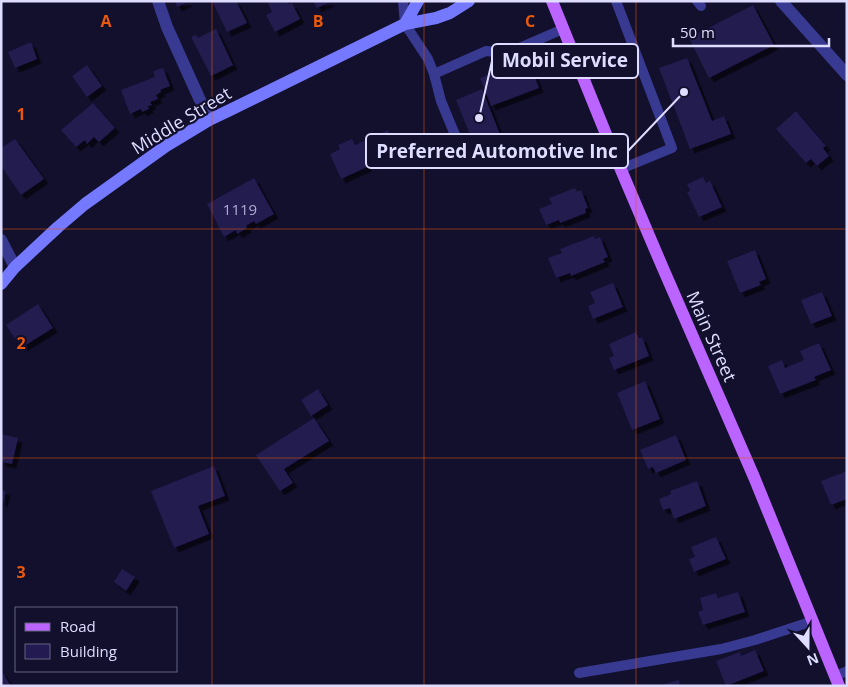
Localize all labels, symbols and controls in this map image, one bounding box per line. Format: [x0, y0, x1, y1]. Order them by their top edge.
text: A [100, 10, 112, 32]
text: B [313, 10, 323, 32]
text: C [525, 10, 535, 32]
scale bar [673, 15, 829, 47]
text: 50 m [680, 22, 715, 42]
callout: Mobil Service [492, 44, 638, 78]
text: Mobil Service [502, 47, 628, 73]
street label: Middle Street [127, 81, 235, 159]
text: 1 [16, 103, 26, 125]
callout: Preferred Automotive Inc [366, 134, 628, 168]
text: Preferred Automotive Inc [376, 138, 618, 164]
house number: 1119 [223, 199, 257, 219]
street label: Main Street [681, 287, 743, 385]
text: 2 [16, 332, 26, 354]
text: 3 [16, 561, 26, 583]
legend [15, 607, 178, 672]
text: Road [60, 616, 96, 636]
north arrow [783, 622, 833, 672]
text: Building [60, 641, 117, 661]
text: N [804, 649, 822, 671]

